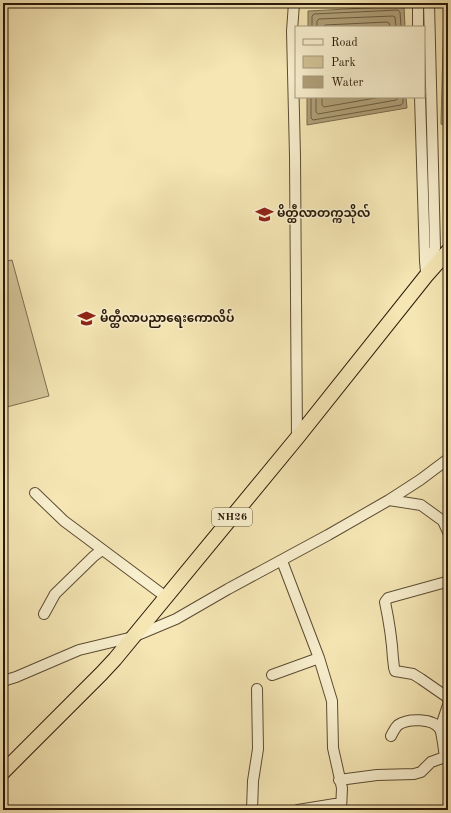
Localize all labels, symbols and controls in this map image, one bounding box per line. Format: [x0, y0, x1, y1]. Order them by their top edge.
legend [295, 26, 425, 98]
text: Road [331, 37, 358, 49]
text: Park [331, 57, 356, 69]
text: Water [331, 77, 364, 89]
place label: မိတ္ထီလာတက္ကသိုလ် [277, 203, 370, 224]
school or university icon: မိတ္ထီလာတက္ကသိုလ် [254, 204, 274, 224]
place label: မိတ္ထီလာပညာရေးကောလိပ် [100, 308, 234, 328]
school or university icon: မိတ္ထီလာပညာရေးကောလိပ် [77, 309, 97, 329]
road number: NH26 [212, 508, 252, 526]

